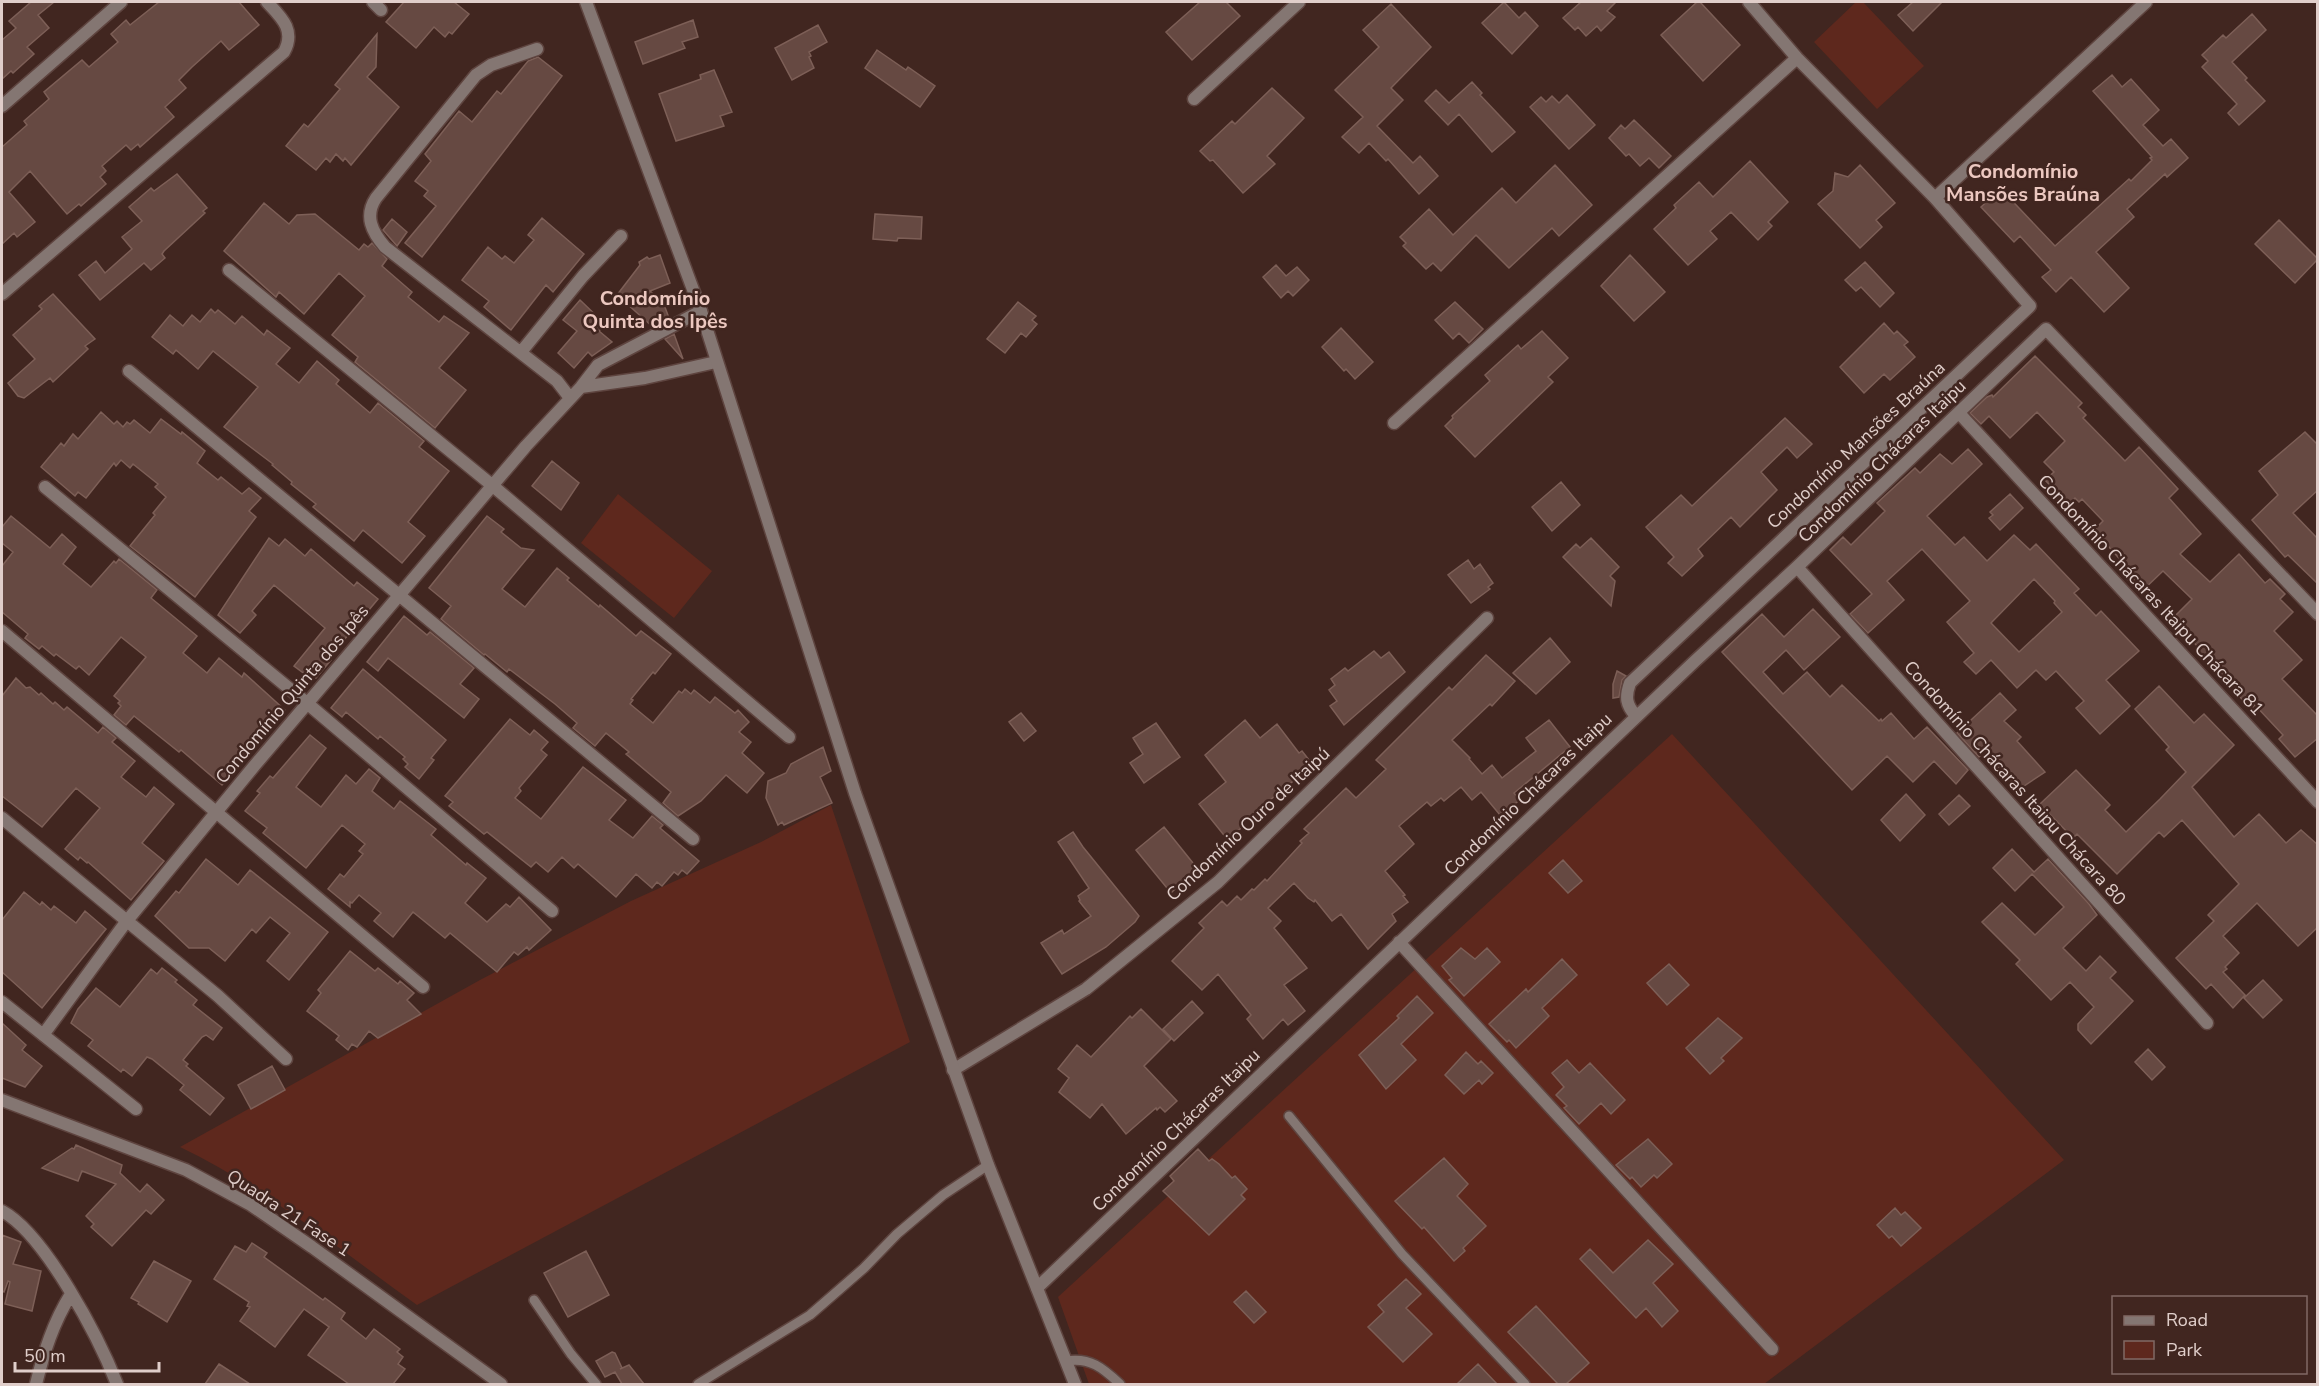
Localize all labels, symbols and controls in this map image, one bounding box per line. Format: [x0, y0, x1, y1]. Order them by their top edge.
district label: Condomínio Mansões Braúna [1946, 158, 2100, 208]
district label: Condomínio Quinta dos Ipês [583, 285, 728, 335]
street label: Condomínio Mansões Braúna [1762, 356, 1950, 534]
street label: Condomínio Chácaras Itaipu [1793, 374, 1971, 548]
street label: Condomínio Chácaras Itaipu Chácara 81 [2033, 469, 2269, 721]
street label: Condomínio Quinta dos Ipês [210, 599, 374, 789]
street label: Condomínio Chácaras Itaipu Chácara 80 [1899, 656, 2131, 910]
street label: Condomínio Chácaras Itaipu [1439, 707, 1617, 881]
street label: Condomínio Ouro de Itaipú [1161, 742, 1335, 906]
street label: Condomínio Chácaras Itaipu [1087, 1043, 1265, 1217]
street label: Quadra 21 Fase 1 [222, 1164, 356, 1262]
legend [2112, 1296, 2307, 1374]
text: Road [2166, 1308, 2208, 1332]
scale bar [15, 1335, 159, 1373]
text: Park [2166, 1338, 2203, 1362]
text: 50 m [24, 1344, 66, 1368]

